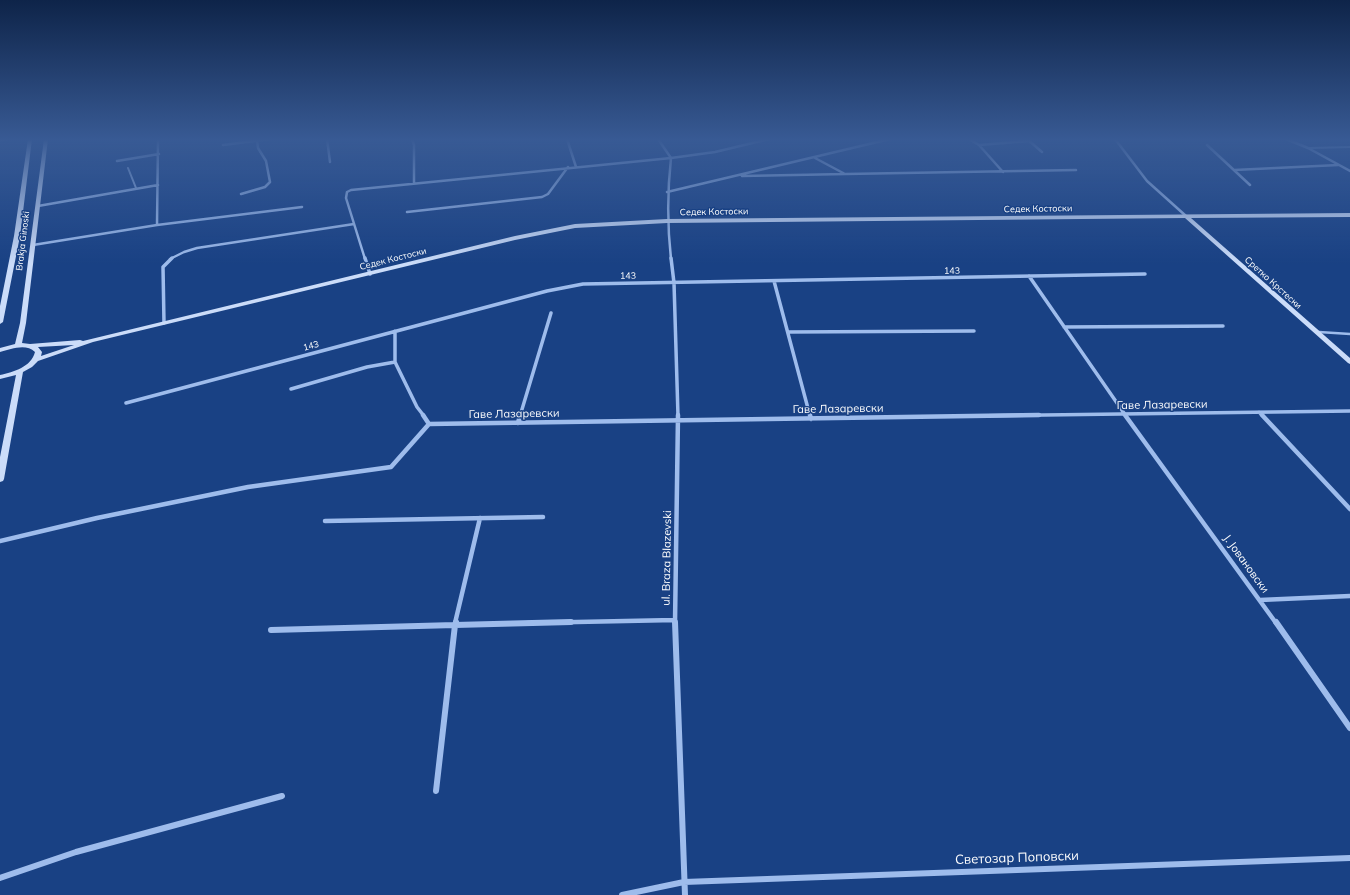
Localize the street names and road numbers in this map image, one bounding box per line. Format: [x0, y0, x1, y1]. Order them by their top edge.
street label: Седек Костоски [1004, 203, 1072, 215]
street label: Седек Костоски [680, 206, 748, 218]
street label: Brakja Ginoski [14, 211, 32, 271]
street label: Седек Костоски [359, 245, 427, 273]
street label: Сретко Крстески [1242, 255, 1304, 311]
street label: 143 [944, 265, 960, 277]
street label: 143 [620, 270, 636, 282]
street label: 143 [302, 339, 320, 353]
street label: Гаве Лазаревски [1116, 398, 1208, 412]
street label: Гаве Лазаревски [792, 402, 884, 416]
street label: Гаве Лазаревски [468, 407, 560, 421]
street label: ul. Braza Blazevski [660, 510, 674, 606]
street label: Ј. Јовановски [1220, 532, 1272, 596]
street label: Светозар Поповски [955, 848, 1079, 868]

